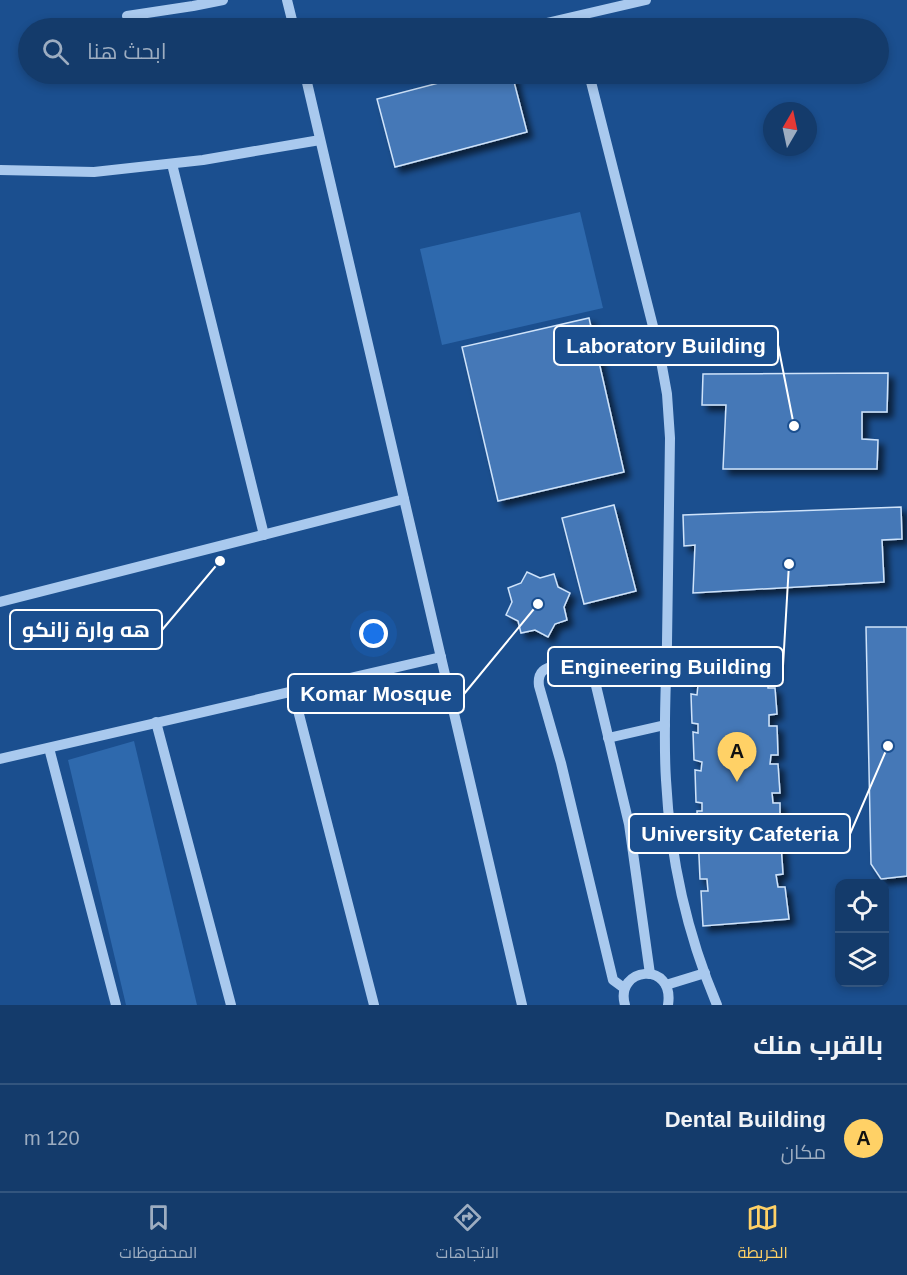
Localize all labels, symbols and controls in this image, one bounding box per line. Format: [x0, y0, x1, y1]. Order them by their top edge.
search box [18, 18, 889, 84]
icon: search [39, 35, 72, 68]
text: ابحث هنا [87, 39, 167, 64]
north arrow [763, 102, 817, 156]
callout: Laboratory Building [554, 326, 778, 365]
text: Laboratory Building [566, 334, 766, 357]
callout: هه وارة زانكو [10, 610, 162, 649]
text: هه وارة زانكو [22, 618, 150, 643]
your location [359, 619, 388, 648]
callout: Engineering Building [548, 647, 783, 686]
text: Engineering Building [560, 655, 772, 678]
callout: Komar Mosque [288, 674, 464, 713]
text: Komar Mosque [300, 682, 452, 705]
pin: A [718, 732, 756, 782]
callout: University Cafeteria [629, 814, 850, 853]
text: University Cafeteria [641, 822, 839, 845]
map controls [835, 879, 889, 987]
button: locate [835, 879, 889, 933]
button: layers [835, 933, 889, 987]
text: بالقرب منك [753, 1030, 883, 1060]
text: Dental Building [665, 1107, 826, 1132]
text: 120 m [24, 1127, 80, 1149]
text: A [856, 1127, 871, 1149]
text: مكان [781, 1141, 826, 1163]
tab: المحفوظات [119, 1201, 197, 1267]
tab: الاتجاهات [436, 1201, 499, 1267]
tab: الخريطة [738, 1201, 788, 1267]

